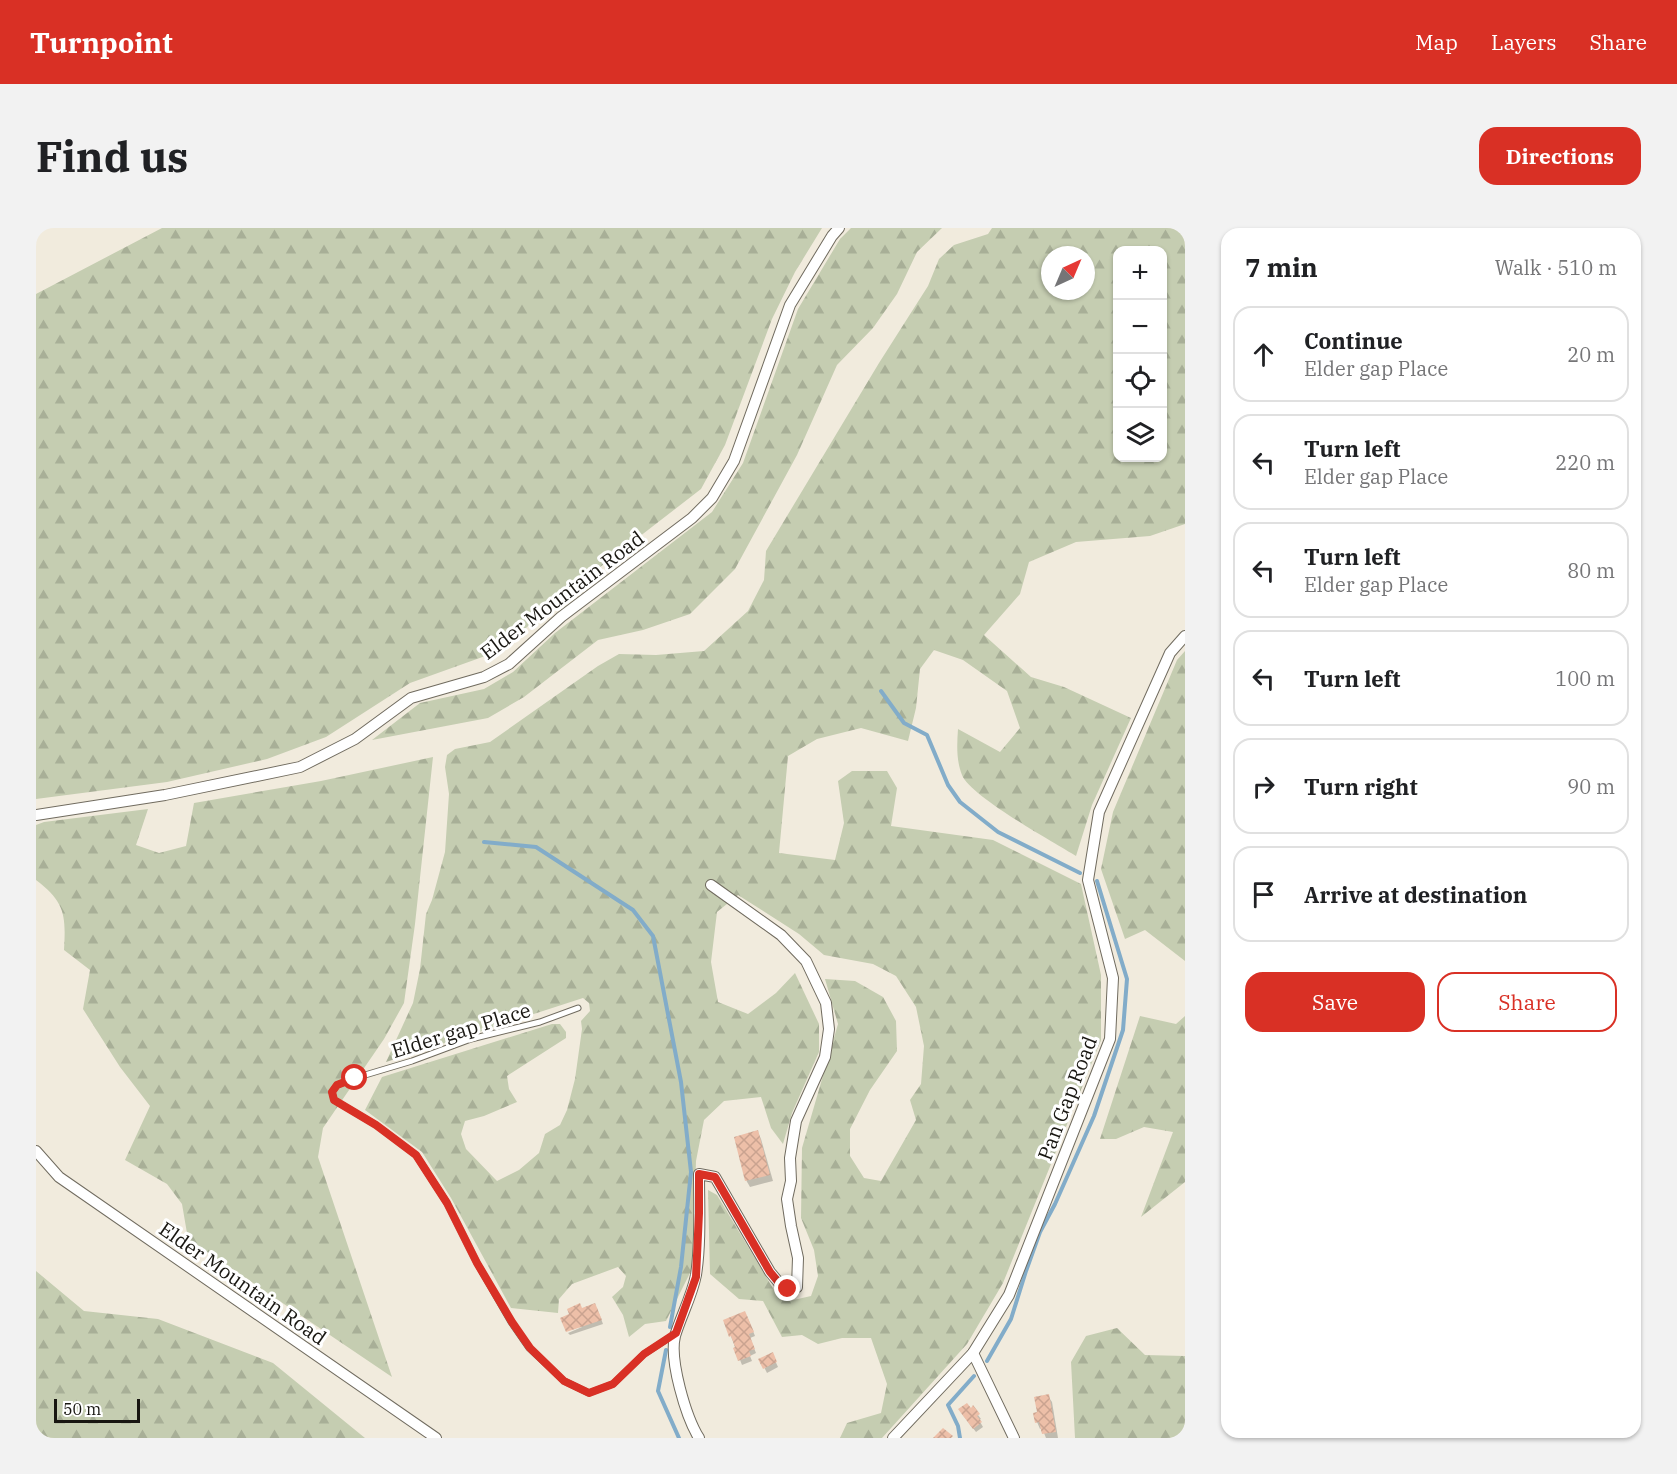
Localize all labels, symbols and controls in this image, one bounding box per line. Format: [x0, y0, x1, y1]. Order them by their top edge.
text: Turnpoint [30, 24, 173, 61]
text: Map [1415, 28, 1458, 56]
text: Layers [1491, 28, 1557, 56]
text: Share [1590, 28, 1647, 56]
button: Directions [1479, 127, 1641, 185]
text: Find us [36, 129, 188, 184]
north arrow [1041, 246, 1095, 300]
map controls [1113, 246, 1167, 462]
button: + [1113, 246, 1167, 300]
text: 7 min [1245, 250, 1318, 284]
text: Walk · 510 m [1495, 254, 1617, 281]
button: − [1113, 300, 1167, 354]
text: Continue [1304, 326, 1403, 355]
icon: ahead [1247, 338, 1280, 371]
text: 20 m [1567, 341, 1615, 368]
button: locate [1113, 354, 1167, 408]
text: Elder gap Place [1304, 355, 1448, 382]
button: layers [1113, 408, 1167, 462]
text: Turn left [1304, 434, 1400, 463]
icon: left [1247, 446, 1280, 479]
text: 220 m [1555, 449, 1615, 476]
text: Elder gap Place [1304, 463, 1448, 490]
street label: Elder Mountain Road [475, 524, 649, 666]
text: Turn left [1304, 542, 1400, 571]
icon: left [1247, 554, 1280, 587]
text: 80 m [1567, 557, 1615, 584]
text: Elder gap Place [1304, 571, 1448, 598]
icon: left [1247, 662, 1280, 695]
text: Turn left [1304, 664, 1400, 693]
text: 100 m [1555, 665, 1615, 692]
icon: right [1247, 770, 1280, 803]
text: Turn right [1304, 772, 1418, 801]
text: 90 m [1567, 773, 1615, 800]
icon: arrive [1247, 878, 1280, 911]
text: Arrive at destination [1304, 880, 1527, 909]
button: Save [1245, 972, 1425, 1032]
button: Share [1437, 972, 1617, 1032]
street label: Elder gap Place [388, 996, 534, 1064]
street label: Pan Gap Road [1031, 1032, 1103, 1164]
route start [341, 1064, 367, 1090]
street label: Elder Mountain Road [154, 1215, 332, 1351]
route end [774, 1275, 800, 1301]
scale bar [54, 1396, 140, 1424]
text: 50 m [63, 1399, 101, 1419]

